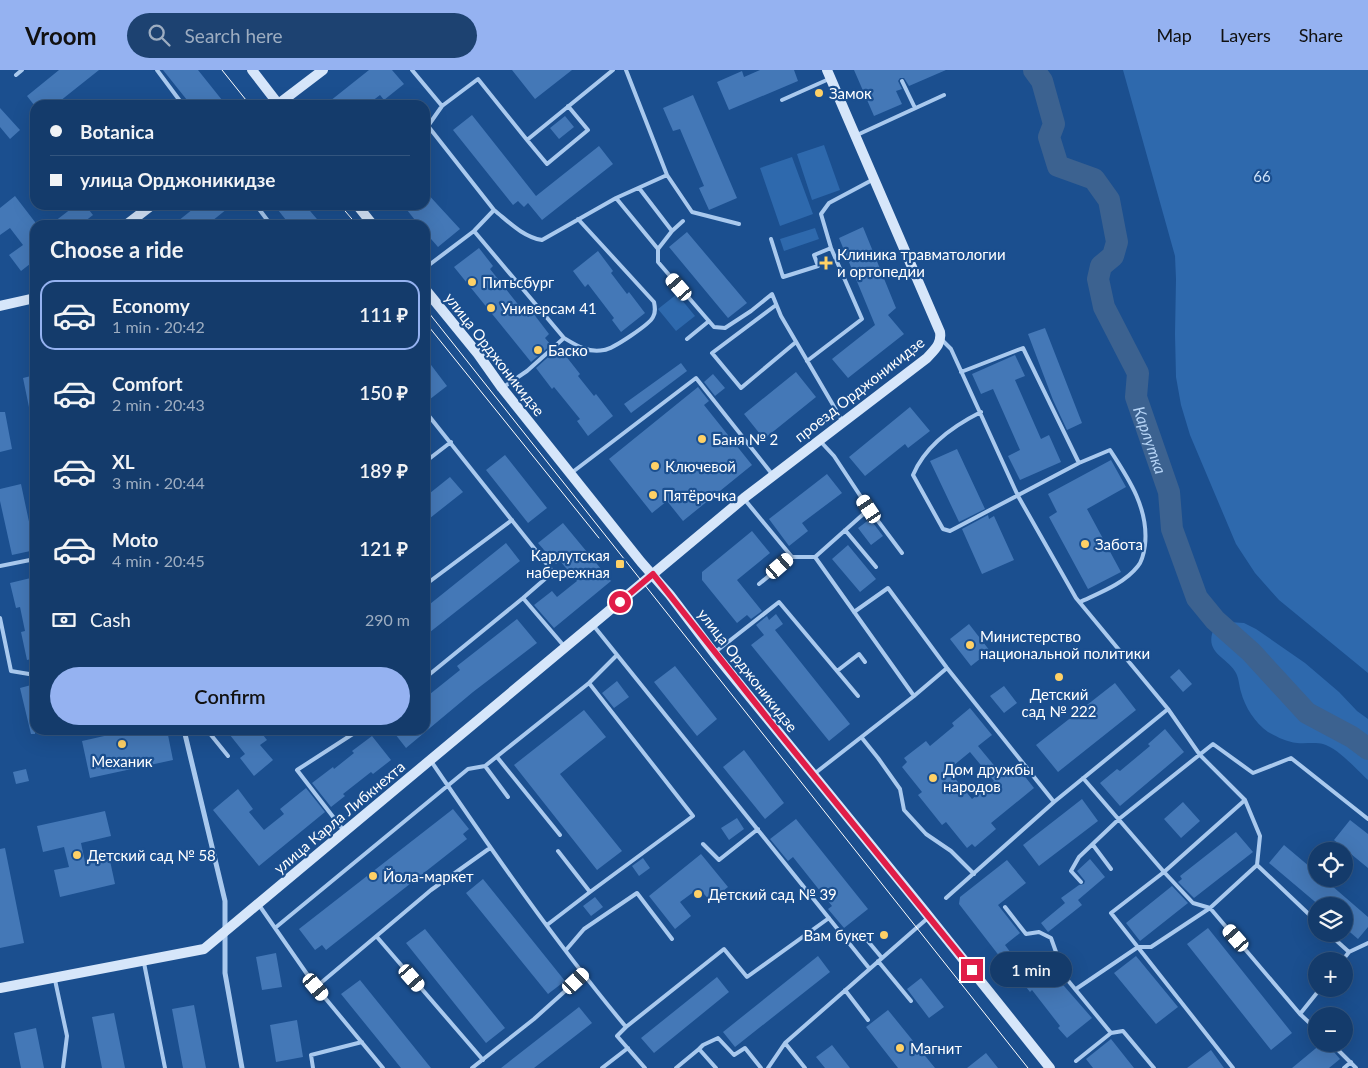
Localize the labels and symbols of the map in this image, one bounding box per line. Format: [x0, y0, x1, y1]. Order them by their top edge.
place label: Замок [829, 84, 872, 102]
marker: Замок [813, 87, 825, 99]
park label: 66 [1253, 167, 1271, 185]
place label: Клиника травматологии и ортопедии [837, 245, 1006, 280]
marker: Клиника травматологии и ортопедии [819, 256, 833, 270]
car [663, 271, 694, 303]
place label: Питьсбург [482, 273, 554, 291]
marker: Питьсбург [466, 276, 478, 288]
street label: улица Орджоникидзе [441, 289, 549, 419]
place label: Универсам 41 [501, 299, 597, 317]
marker: Универсам 41 [485, 302, 497, 314]
street label: проезд Орджоникидзе [791, 333, 928, 445]
place label: Баско [548, 341, 588, 359]
marker: Баско [532, 344, 544, 356]
water label: Карлутка [1130, 403, 1171, 476]
place label: Баня № 2 [712, 430, 778, 448]
marker: Баня № 2 [696, 433, 708, 445]
place label: Ключевой [665, 457, 736, 475]
marker: Ключевой [649, 460, 661, 472]
place label: Пятёрочка [663, 486, 736, 504]
marker: Пятёрочка [647, 489, 659, 501]
car [854, 492, 883, 526]
place label: Забота [1095, 535, 1143, 553]
marker: Забота [1079, 538, 1091, 550]
place label: Карлутская набережная [526, 546, 610, 581]
car [763, 550, 796, 582]
marker: Карлутская набережная [614, 558, 626, 570]
route start [609, 591, 631, 613]
street label: улица Орджоникидзе [694, 605, 802, 735]
place label: Министерство национальной политики [980, 627, 1150, 662]
marker: Министерство национальной политики [964, 639, 976, 651]
marker: Детский сад № 222 [1053, 671, 1065, 683]
place label: Детский сад № 222 [1021, 685, 1097, 720]
marker: Механик [116, 738, 128, 750]
place label: Механик [91, 752, 153, 770]
street label: улица Карла Либкнехта [270, 757, 408, 877]
place label: Дом дружбы народов [943, 760, 1034, 795]
marker: Дом дружбы народов [927, 772, 939, 784]
place label: Детский сад № 58 [87, 846, 216, 864]
marker: Детский сад № 58 [71, 849, 83, 861]
place label: Йола-маркет [383, 867, 474, 885]
marker: Йола-маркет [367, 870, 379, 882]
place label: Детский сад № 39 [708, 885, 837, 903]
marker: Детский сад № 39 [692, 888, 704, 900]
car [1220, 922, 1251, 954]
place label: Вам букет [803, 926, 874, 944]
marker: Вам букет [878, 929, 890, 941]
callout: 1 min [990, 952, 1072, 988]
route end [961, 959, 983, 981]
car [396, 962, 427, 994]
car [559, 965, 592, 997]
car [300, 971, 331, 1003]
place label: Магнит [910, 1039, 962, 1057]
marker: Магнит [894, 1042, 906, 1054]

